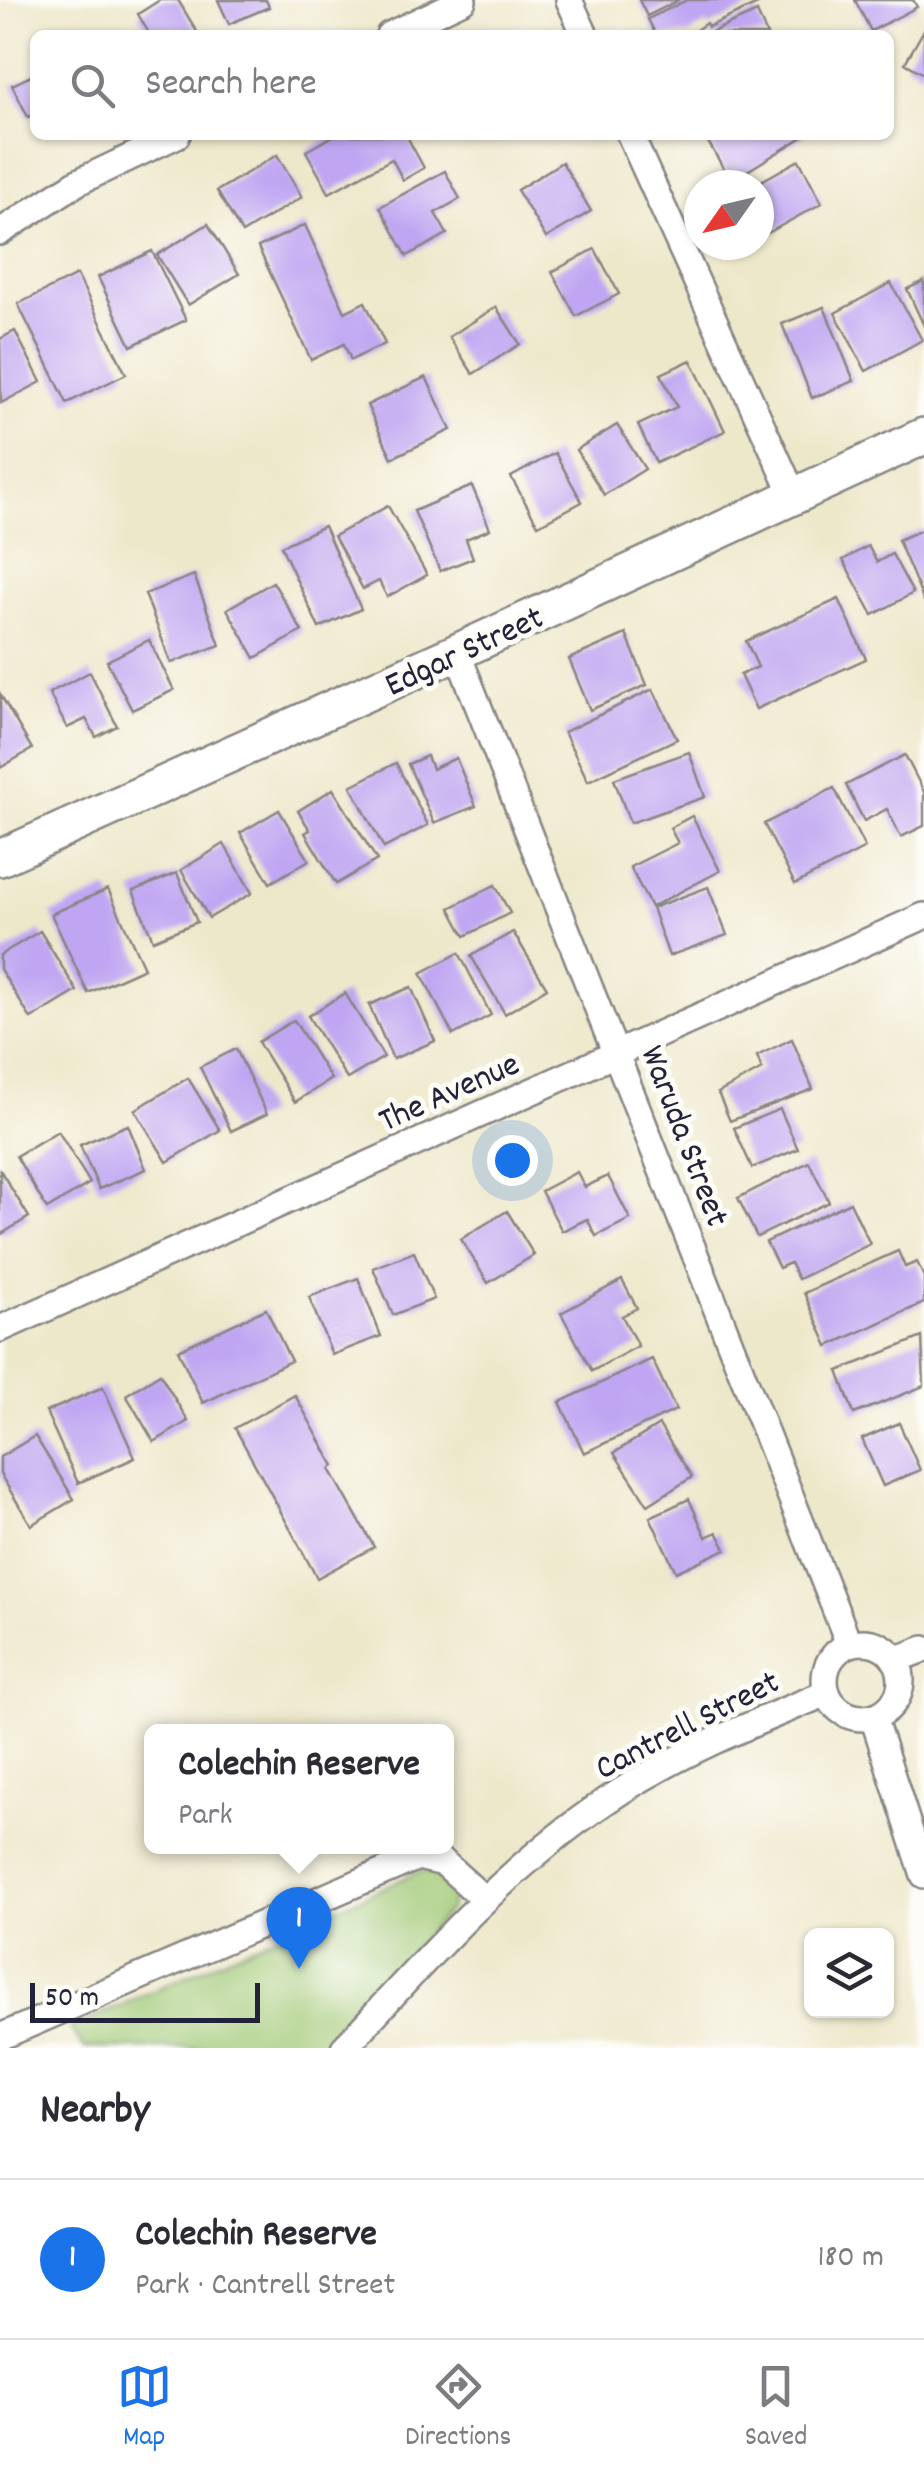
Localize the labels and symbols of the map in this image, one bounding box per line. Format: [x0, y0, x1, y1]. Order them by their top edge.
north arrow [684, 170, 774, 260]
street label: Edgar Street [377, 595, 553, 712]
street label: Waruda Street [625, 1039, 740, 1235]
street label: The Avenue [372, 1041, 528, 1148]
your location [487, 1135, 538, 1186]
street label: Cantrell Street [587, 1660, 789, 1795]
pin: 1 [266, 1886, 332, 1969]
scale bar [30, 1978, 260, 2022]

